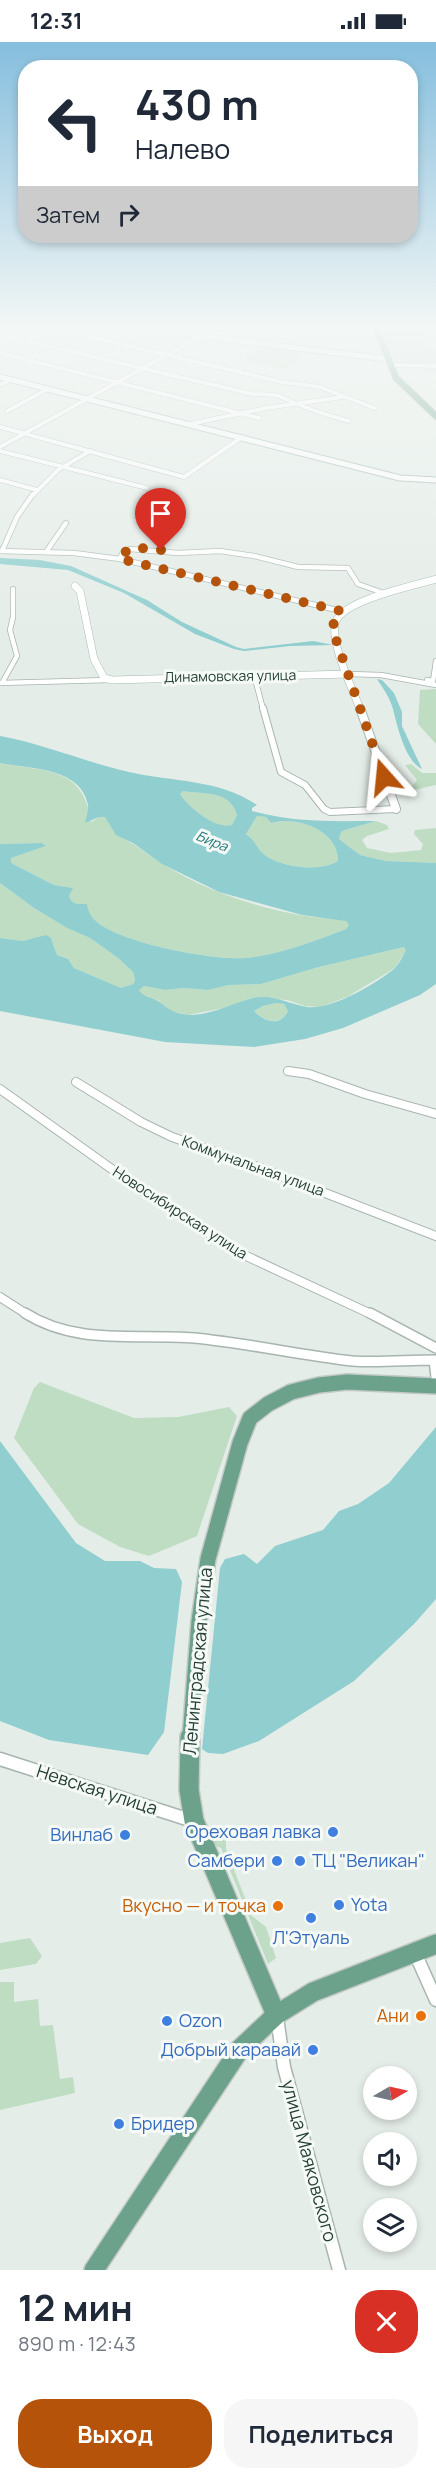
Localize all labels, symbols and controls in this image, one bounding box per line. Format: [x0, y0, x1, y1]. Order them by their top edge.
text: 12:31 [30, 6, 83, 36]
text: 430 m [135, 75, 259, 133]
icon: left [36, 84, 114, 162]
text: Налево [135, 130, 230, 167]
icon: right [112, 198, 145, 231]
text: Затем [36, 200, 100, 230]
pin [135, 488, 186, 550]
icon: arrive [144, 497, 177, 530]
street label: Динамовская улица [164, 665, 296, 686]
position arrow [352, 745, 416, 809]
water label: Бира [194, 826, 232, 856]
street label: Коммунальная улица [179, 1130, 327, 1201]
street label: Новосибирская улица [109, 1161, 252, 1264]
street label: Ленинградская улица [177, 1566, 217, 1755]
street label: Невская улица [34, 1758, 161, 1820]
place label: Ореховая лавка [185, 1819, 321, 1843]
place label: Винлаб [50, 1822, 113, 1846]
marker: Ореховая лавка [326, 1825, 340, 1839]
marker: Винлаб [118, 1828, 132, 1842]
place label: Самбери [188, 1848, 265, 1872]
place label: ТЦ "Великан" [312, 1848, 425, 1872]
marker: Самбери [270, 1854, 284, 1868]
marker: ТЦ "Великан" [293, 1854, 307, 1868]
place label: Yota [351, 1892, 387, 1916]
place label: Вкусно — и точка [122, 1893, 266, 1917]
marker: Yota [332, 1898, 346, 1912]
marker: Вкусно — и точка [271, 1899, 285, 1913]
marker: Л'Этуаль [304, 1911, 318, 1925]
place label: Л'Этуаль [272, 1925, 350, 1949]
place label: Ани [377, 2003, 409, 2027]
place label: Ozon [179, 2008, 222, 2032]
marker: Ани [414, 2009, 428, 2023]
marker: Ozon [160, 2014, 174, 2028]
place label: Добрый каравай [161, 2037, 301, 2061]
marker: Добрый каравай [306, 2043, 320, 2057]
north arrow [363, 2066, 417, 2120]
map controls [363, 2066, 417, 2252]
street label: улица Маяковского [277, 2077, 343, 2244]
place label: Бридер [131, 2111, 195, 2135]
marker: Бридер [112, 2117, 126, 2131]
button: sound [363, 2132, 417, 2186]
button: layers [363, 2198, 417, 2252]
text: 12 мин [18, 2283, 133, 2332]
button: close [355, 2290, 418, 2353]
text: 890 m · 12:43 [18, 2330, 136, 2357]
button: Выход [18, 2399, 212, 2468]
button: Поделиться [224, 2399, 418, 2468]

